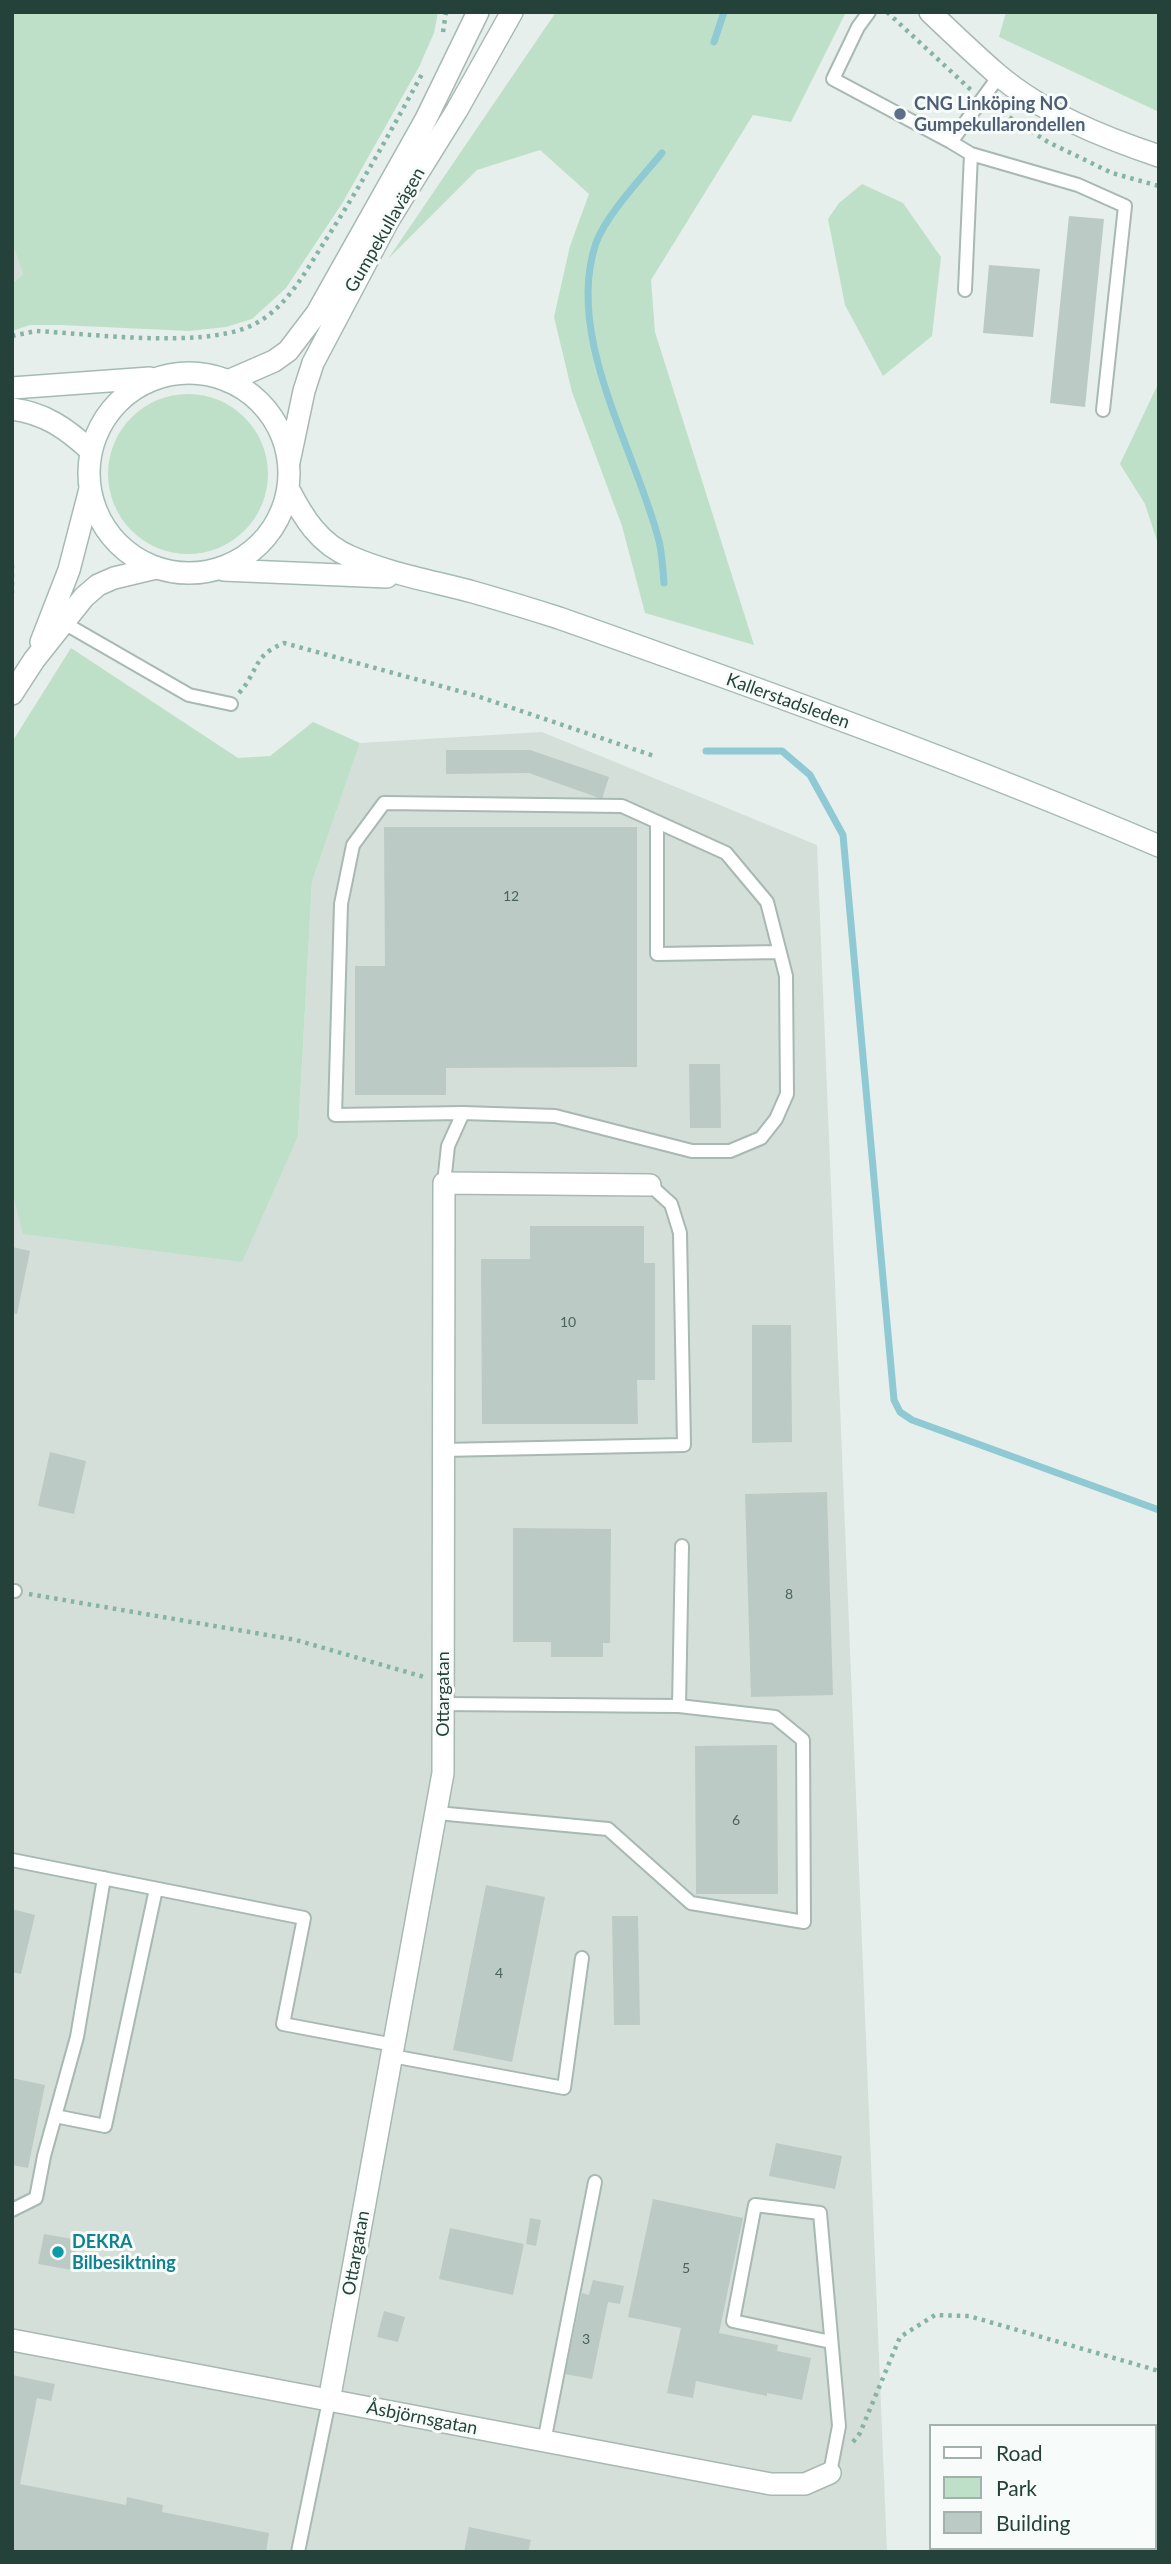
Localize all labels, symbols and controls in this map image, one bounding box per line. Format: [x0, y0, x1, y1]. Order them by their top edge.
place label: CNG Linköping NO Gumpekullarondellen [914, 93, 1085, 136]
marker: CNG Linköping NO Gumpekullarondellen [892, 106, 908, 122]
street label: Gumpekullavägen [340, 164, 430, 296]
street label: Kallerstadsleden [723, 669, 853, 733]
house number: 12 [503, 888, 519, 904]
house number: 10 [560, 1314, 576, 1330]
house number: 8 [785, 1586, 793, 1602]
street label: Ottargatan [432, 1651, 454, 1737]
house number: 6 [732, 1812, 740, 1828]
house number: 4 [495, 1965, 503, 1981]
street label: Ottargatan [338, 2209, 374, 2297]
place label: DEKRA Bilbesiktning [72, 2231, 176, 2274]
marker: DEKRA Bilbesiktning [50, 2244, 66, 2260]
house number: 5 [682, 2260, 690, 2276]
house number: 3 [582, 2331, 590, 2347]
street label: Åsbjörnsgatan [365, 2397, 479, 2439]
legend [930, 2424, 1157, 2550]
text: Road [996, 2440, 1043, 2465]
text: Park [996, 2475, 1037, 2500]
text: Building [996, 2510, 1071, 2535]

